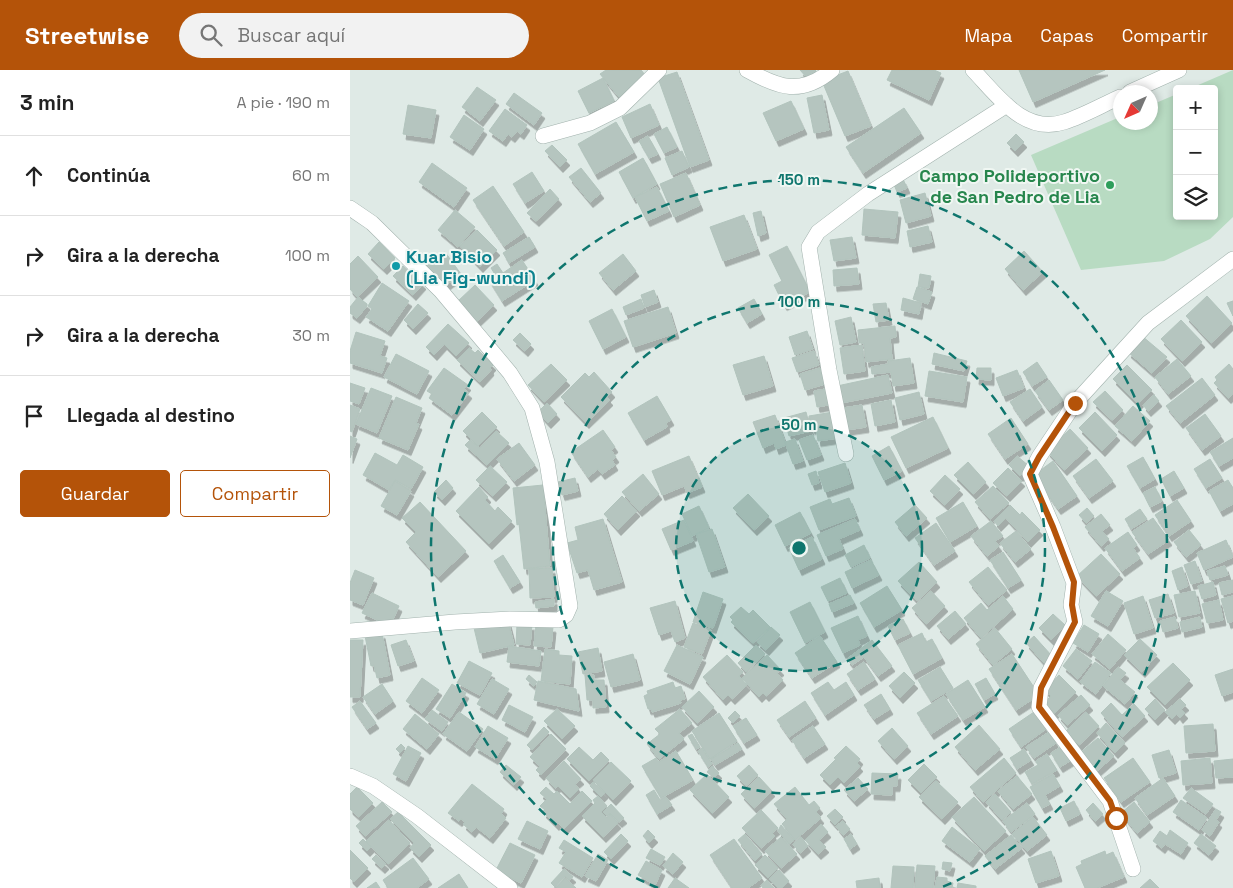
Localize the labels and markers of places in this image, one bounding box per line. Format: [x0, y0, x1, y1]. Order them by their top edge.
place label: Campo Polideportivo de San Pedro de Lia [919, 164, 1101, 208]
marker: Campo Polideportivo de San Pedro de Lia [1104, 179, 1116, 191]
place label: Kuar Bisio (Lia Fig-wundi) [406, 245, 536, 289]
marker: Kuar Bisio (Lia Fig-wundi) [390, 260, 402, 272]
centre of rings [790, 539, 808, 557]

